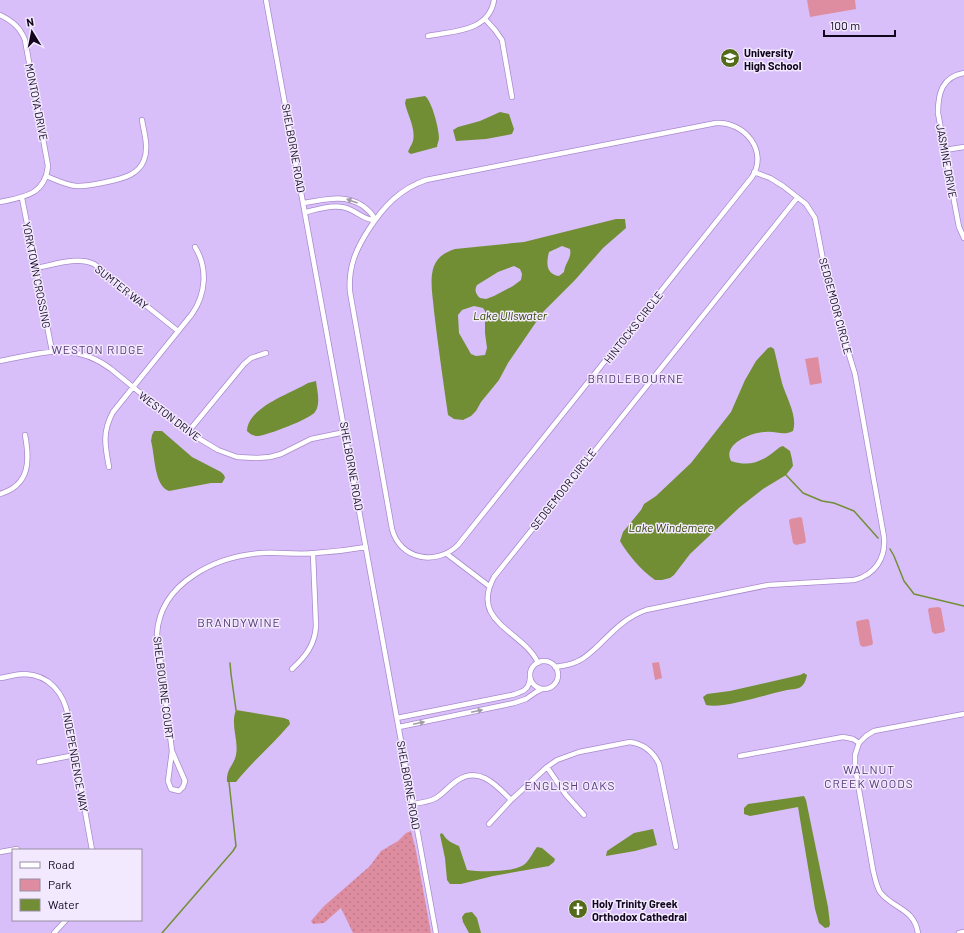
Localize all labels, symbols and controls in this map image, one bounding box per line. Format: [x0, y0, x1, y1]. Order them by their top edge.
north arrow [12, 12, 52, 52]
scale bar [824, 12, 895, 38]
text: N [25, 15, 35, 29]
text: 100 m [830, 18, 860, 32]
place label: University High School [744, 46, 802, 72]
school or university icon: University High School [719, 47, 741, 69]
street label: MONTOYA DRIVE [23, 62, 51, 142]
street label: SHELBORNE ROAD [280, 102, 308, 194]
street label: JASMINE DRIVE [934, 123, 960, 199]
one-way arrow [345, 198, 357, 204]
street label: YORKTOWN CROSSING [20, 221, 54, 329]
street label: SEDGEMOOR CIRCLE [817, 256, 855, 356]
street label: SUMTER WAY [93, 262, 151, 312]
street label: HINTOCKS CIRCLE [601, 288, 665, 366]
water label: Lake Ullswater [473, 308, 548, 322]
district label: WESTON RIDGE [51, 342, 145, 356]
district label: BRIDLEBOURNE [588, 371, 684, 385]
street label: WESTON DRIVE [137, 389, 204, 444]
street label: SHELBORNE ROAD [338, 420, 366, 512]
street label: SEDGEMOOR CIRCLE [527, 445, 599, 532]
water label: Lake Windemere [628, 520, 714, 534]
district label: BRANDYWINE [197, 615, 281, 629]
street label: SHELBOURNE COURT [151, 636, 177, 740]
one-way arrow [471, 708, 484, 714]
street label: INDEPENDENCE WAY [61, 711, 91, 813]
one-way arrow [413, 719, 425, 725]
street label: SHELBORNE ROAD [395, 739, 423, 831]
district label: WALNUT CREEK WOODS [824, 762, 914, 790]
district label: ENGLISH OAKS [525, 778, 615, 792]
legend [12, 849, 142, 921]
text: Road [48, 857, 75, 871]
text: Park [48, 877, 72, 891]
text: Water [48, 897, 80, 911]
place label: Holy Trinity Greek Orthodox Cathedral [592, 897, 687, 923]
church icon: Holy Trinity Greek Orthodox Cathedral [567, 898, 589, 920]

